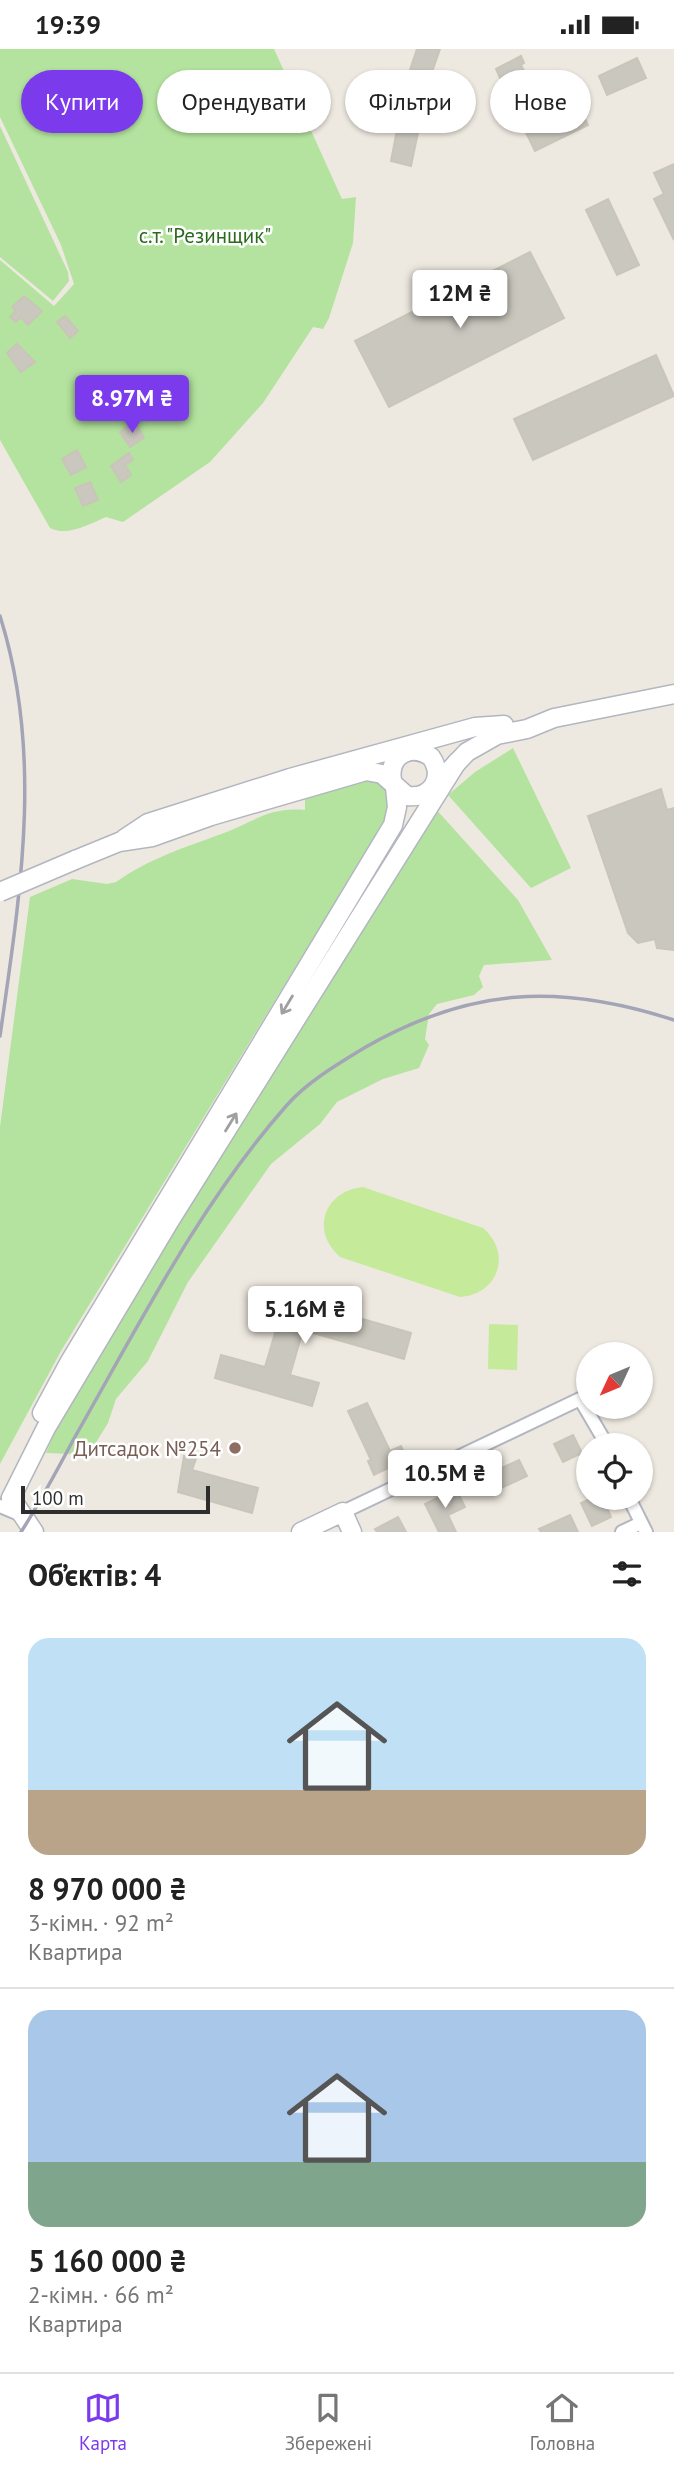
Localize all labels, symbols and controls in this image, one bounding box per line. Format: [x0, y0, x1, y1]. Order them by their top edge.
text: 19:39 [35, 8, 101, 41]
chip: Купити [21, 70, 143, 133]
chip: Орендувати [157, 70, 331, 133]
chip: Фільтри [345, 70, 476, 133]
chip: Нове [490, 70, 591, 133]
park label: с.т. "Резинщик" [139, 222, 271, 249]
pin: 12M ₴ [411, 271, 509, 330]
text: 12M ₴ [428, 278, 492, 307]
pin: 8.97M ₴ [67, 375, 197, 435]
text: 8.97M ₴ [91, 383, 173, 412]
one-way arrow [279, 994, 293, 1014]
one-way arrow [224, 1113, 239, 1132]
pin: 5.16M ₴ [240, 1287, 370, 1346]
text: 5.16M ₴ [264, 1294, 346, 1323]
north arrow [576, 1342, 653, 1419]
map controls [576, 1342, 653, 1510]
button: locate [576, 1433, 653, 1510]
place label: Дитсадок №254 [73, 1435, 221, 1462]
marker: Дитсадок №254 [227, 1440, 243, 1456]
pin: 10.5M ₴ [380, 1451, 510, 1510]
text: 10.5M ₴ [404, 1458, 486, 1487]
scale bar [21, 1483, 210, 1515]
text: 100 m [32, 1486, 84, 1510]
text: Об’єктів: 4 [28, 1555, 161, 1594]
icon: filters [608, 1555, 646, 1593]
icon: home [274, 1683, 400, 1809]
text: 8 970 000 ₴ [28, 1869, 187, 1908]
text: 3-кімн. · 92 m² [28, 1908, 174, 1937]
text: Квартира [28, 1937, 123, 1966]
icon: home [274, 2055, 400, 2181]
text: 5 160 000 ₴ [28, 2241, 187, 2280]
text: 2-кімн. · 66 m² [28, 2280, 174, 2309]
text: Квартира [28, 2309, 123, 2338]
tab: Карта [79, 2389, 127, 2455]
tab: Збережені [285, 2389, 372, 2455]
tab: Головна [530, 2389, 595, 2455]

